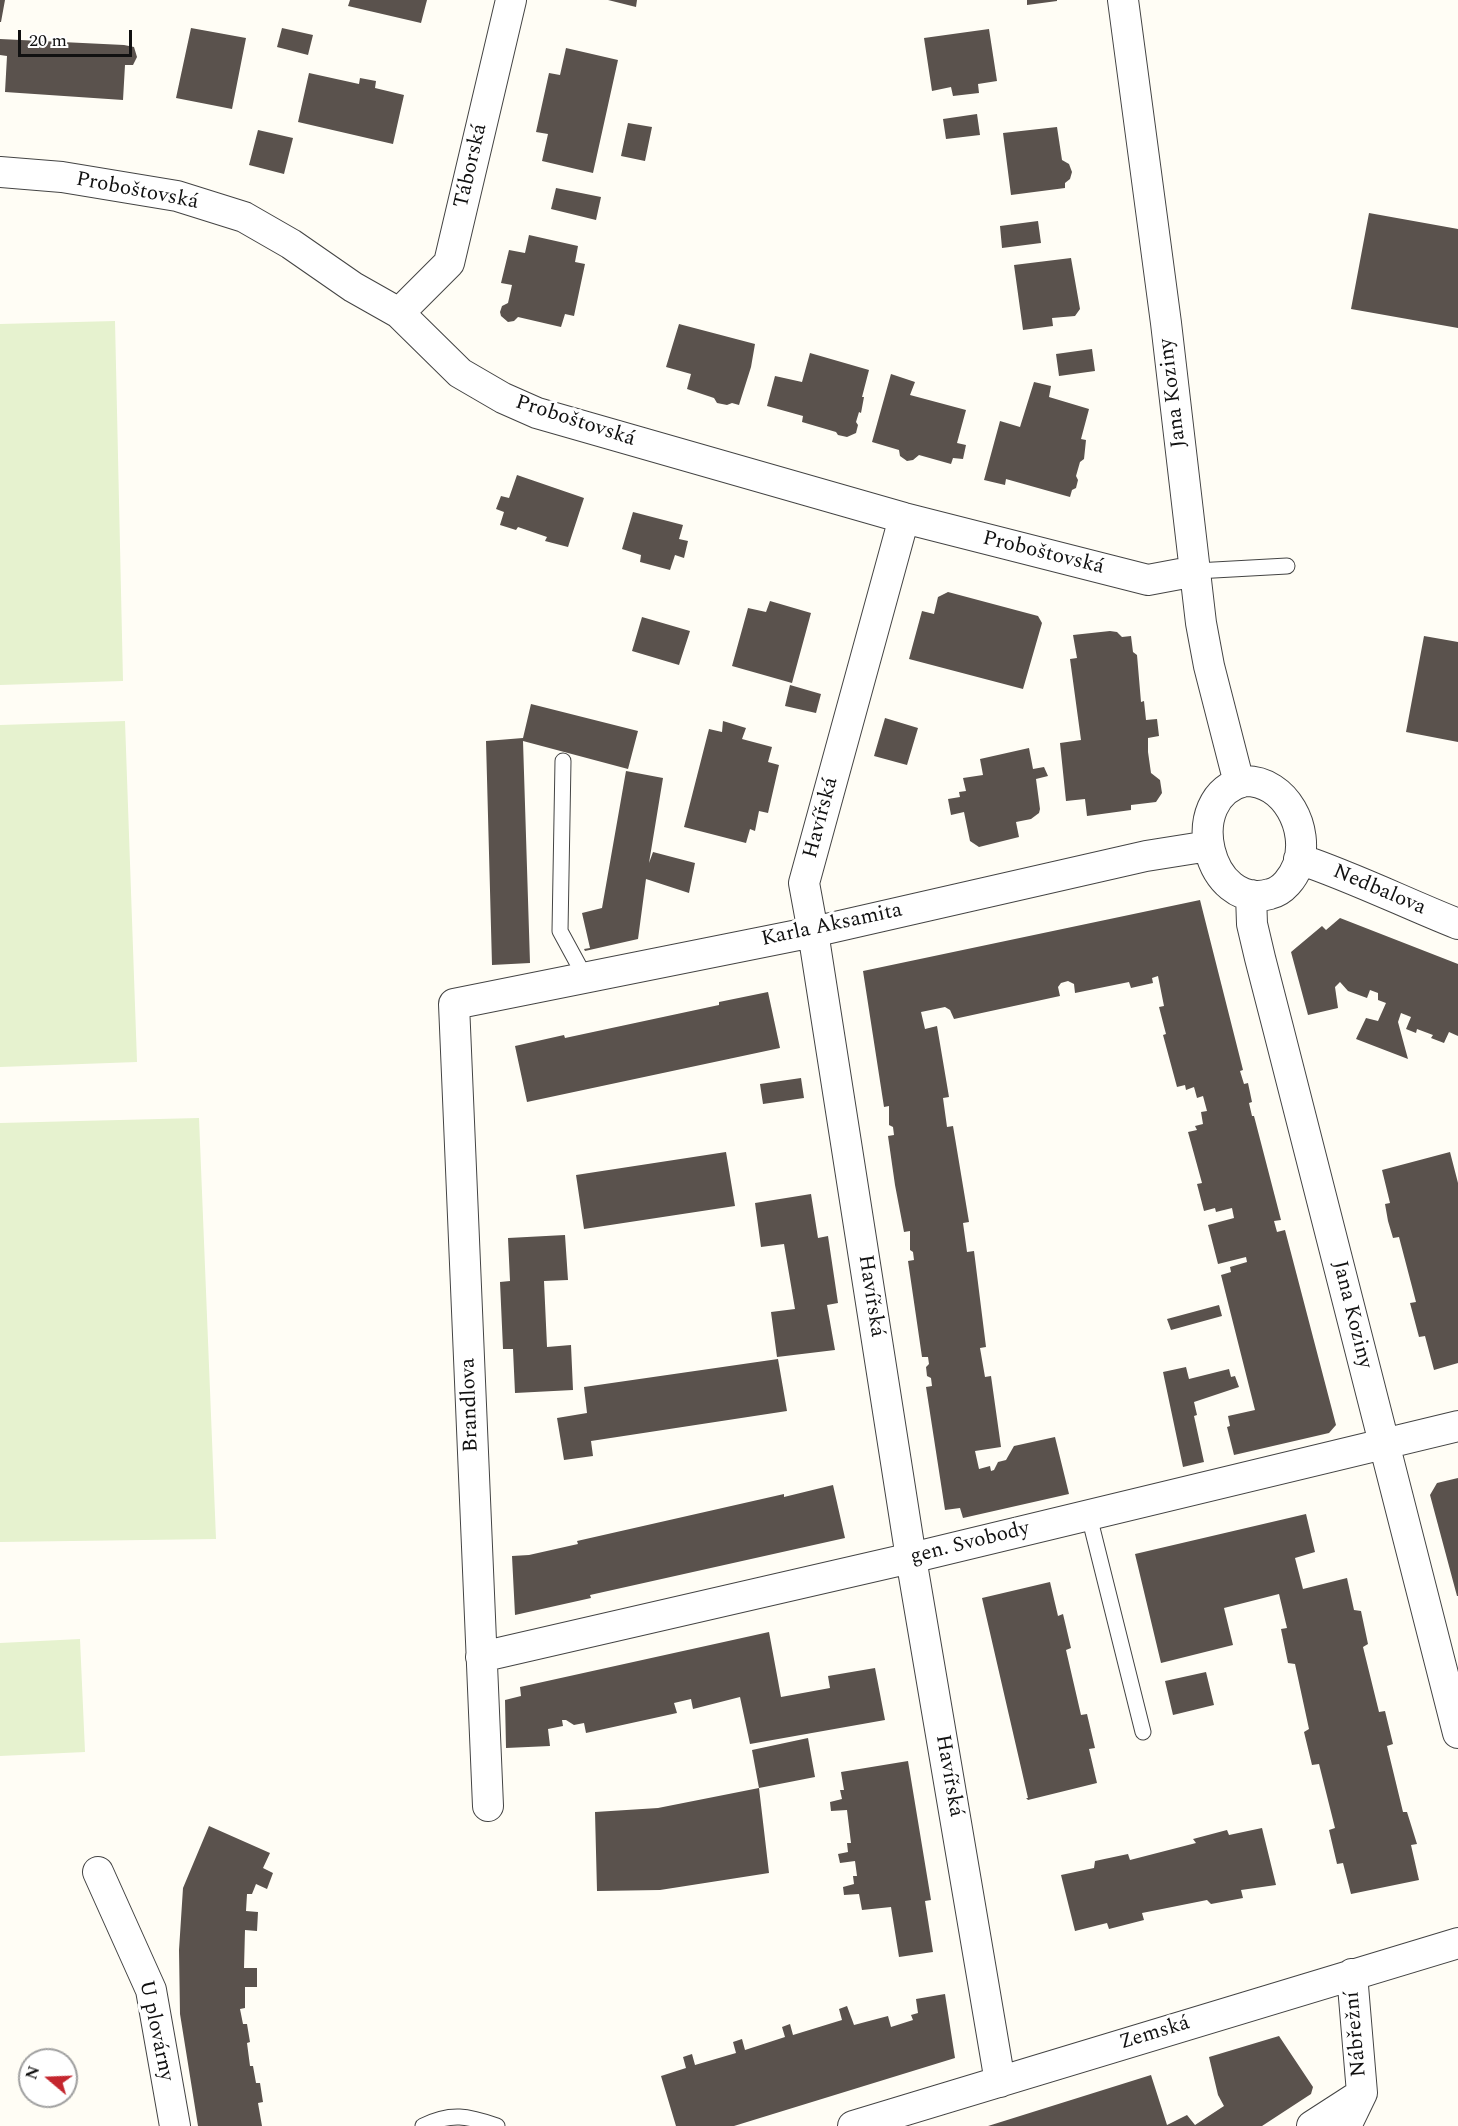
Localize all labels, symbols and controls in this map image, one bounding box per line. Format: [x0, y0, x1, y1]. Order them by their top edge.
scale bar [21, 18, 135, 56]
text: 20 m [29, 27, 67, 54]
street label: Táborská [450, 121, 494, 211]
street label: Proboštovská [74, 168, 200, 216]
street label: Jana Koziny [1155, 337, 1193, 449]
street label: Proboštovská [512, 391, 638, 453]
street label: Proboštovská [980, 527, 1106, 581]
street label: Havířská [799, 775, 845, 861]
street label: Nedbalova [1329, 860, 1429, 922]
street label: Karla Aksamita [759, 899, 905, 953]
street label: Havířská [851, 1253, 889, 1339]
street label: Jana Koziny [1325, 1259, 1377, 1371]
street label: Brandlova [457, 1357, 485, 1453]
street label: gen. Svobody [908, 1517, 1032, 1571]
street label: Havířská [928, 1733, 968, 1819]
street label: U plovárny [132, 1978, 178, 2084]
street label: Nábřežní [1341, 1990, 1373, 2078]
street label: Zemská [1117, 2011, 1193, 2057]
north arrow [18, 2048, 78, 2108]
text: N [19, 2063, 46, 2083]

